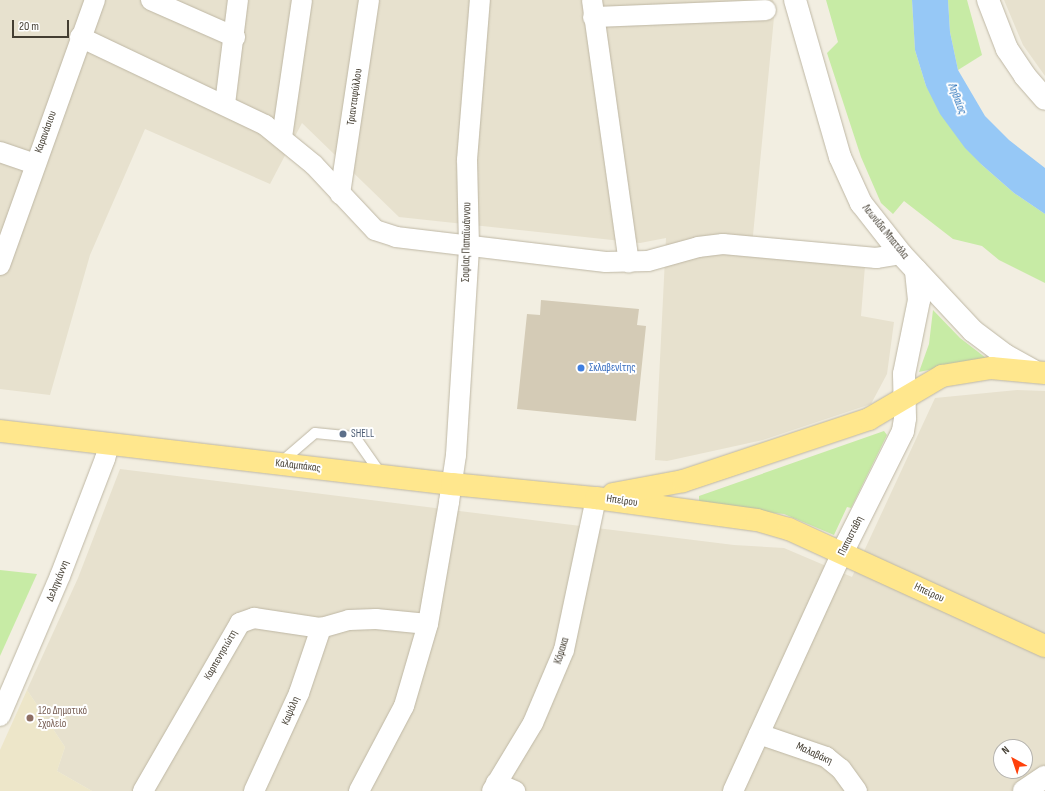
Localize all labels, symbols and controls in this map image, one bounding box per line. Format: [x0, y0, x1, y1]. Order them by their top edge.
scale bar [14, 12, 71, 38]
text: 20 m [19, 19, 39, 34]
street label: Τριανταφύλλου [344, 68, 366, 126]
water label: Ληθαίος [944, 81, 970, 117]
street label: Καρανάσιου [32, 109, 60, 155]
street label: Σοφίας Παπαϊωάννου [460, 202, 474, 282]
street label: Λεωνίδα Μπατόλα [859, 202, 911, 262]
place label: Σκλαβενίτης [589, 361, 636, 375]
marker: Σκλαβενίτης [576, 363, 586, 373]
place label: SHELL [351, 427, 374, 441]
marker: SHELL [338, 429, 348, 439]
street label: Καλαμπάκας [275, 457, 321, 475]
street label: Ηπείρου [606, 492, 638, 510]
street label: Παπαστάθη [835, 514, 867, 558]
street label: Δεληγιάννη [44, 559, 72, 603]
street label: Ηπείρου [912, 580, 946, 606]
street label: Καρπενησιώτη [201, 628, 241, 682]
street label: Κόρακα [552, 636, 572, 666]
street label: Καψάλη [279, 695, 303, 727]
place label: 12ο Δημοτικό Σχολείο [38, 705, 87, 731]
marker: 12ο Δημοτικό Σχολείο [25, 713, 35, 723]
north arrow [993, 739, 1033, 779]
street label: Μαλαβάκη [794, 740, 834, 768]
text: N [999, 743, 1012, 757]

